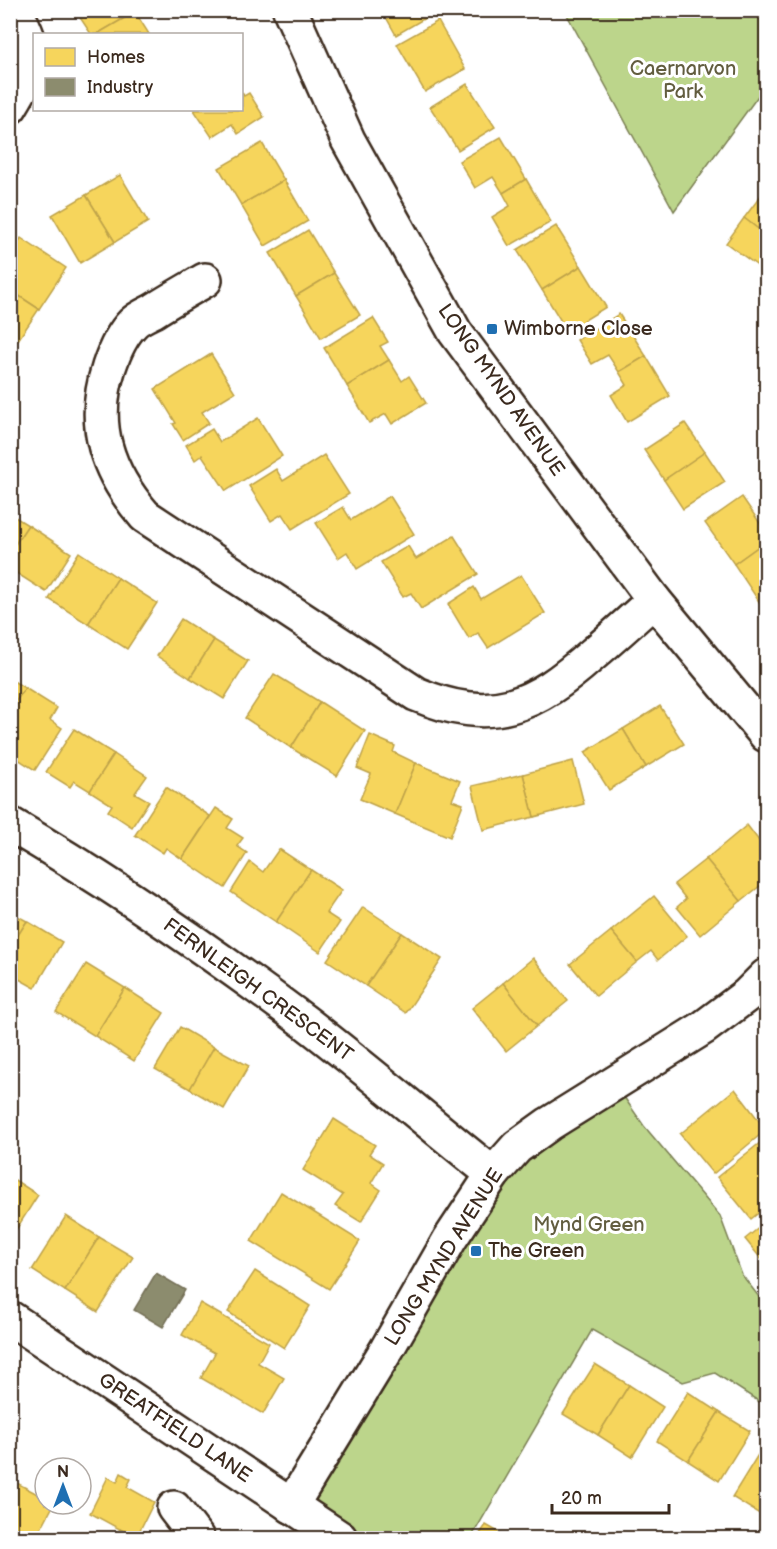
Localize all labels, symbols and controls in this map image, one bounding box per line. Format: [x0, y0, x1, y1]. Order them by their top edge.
legend [33, 33, 243, 111]
text: Homes [87, 47, 145, 68]
park label: Caernarvon Park [630, 57, 736, 104]
text: Industry [87, 77, 154, 98]
street label: LONG MYND AVENUE [433, 299, 569, 481]
place label: Wimborne Close [504, 317, 653, 341]
marker: Wimborne Close [485, 322, 499, 336]
street label: FERNLEIGH CRESCENT [159, 913, 357, 1067]
street label: LONG MYND AVENUE [380, 1164, 508, 1350]
park label: Mynd Green [533, 1213, 645, 1237]
place label: The Green [488, 1239, 585, 1263]
marker: The Green [469, 1244, 483, 1258]
street label: GREATFIELD LANE [94, 1368, 256, 1488]
north arrow [33, 1456, 93, 1516]
text: N [57, 1463, 69, 1482]
scale bar [552, 1477, 669, 1515]
text: 20 m [561, 1488, 602, 1509]

